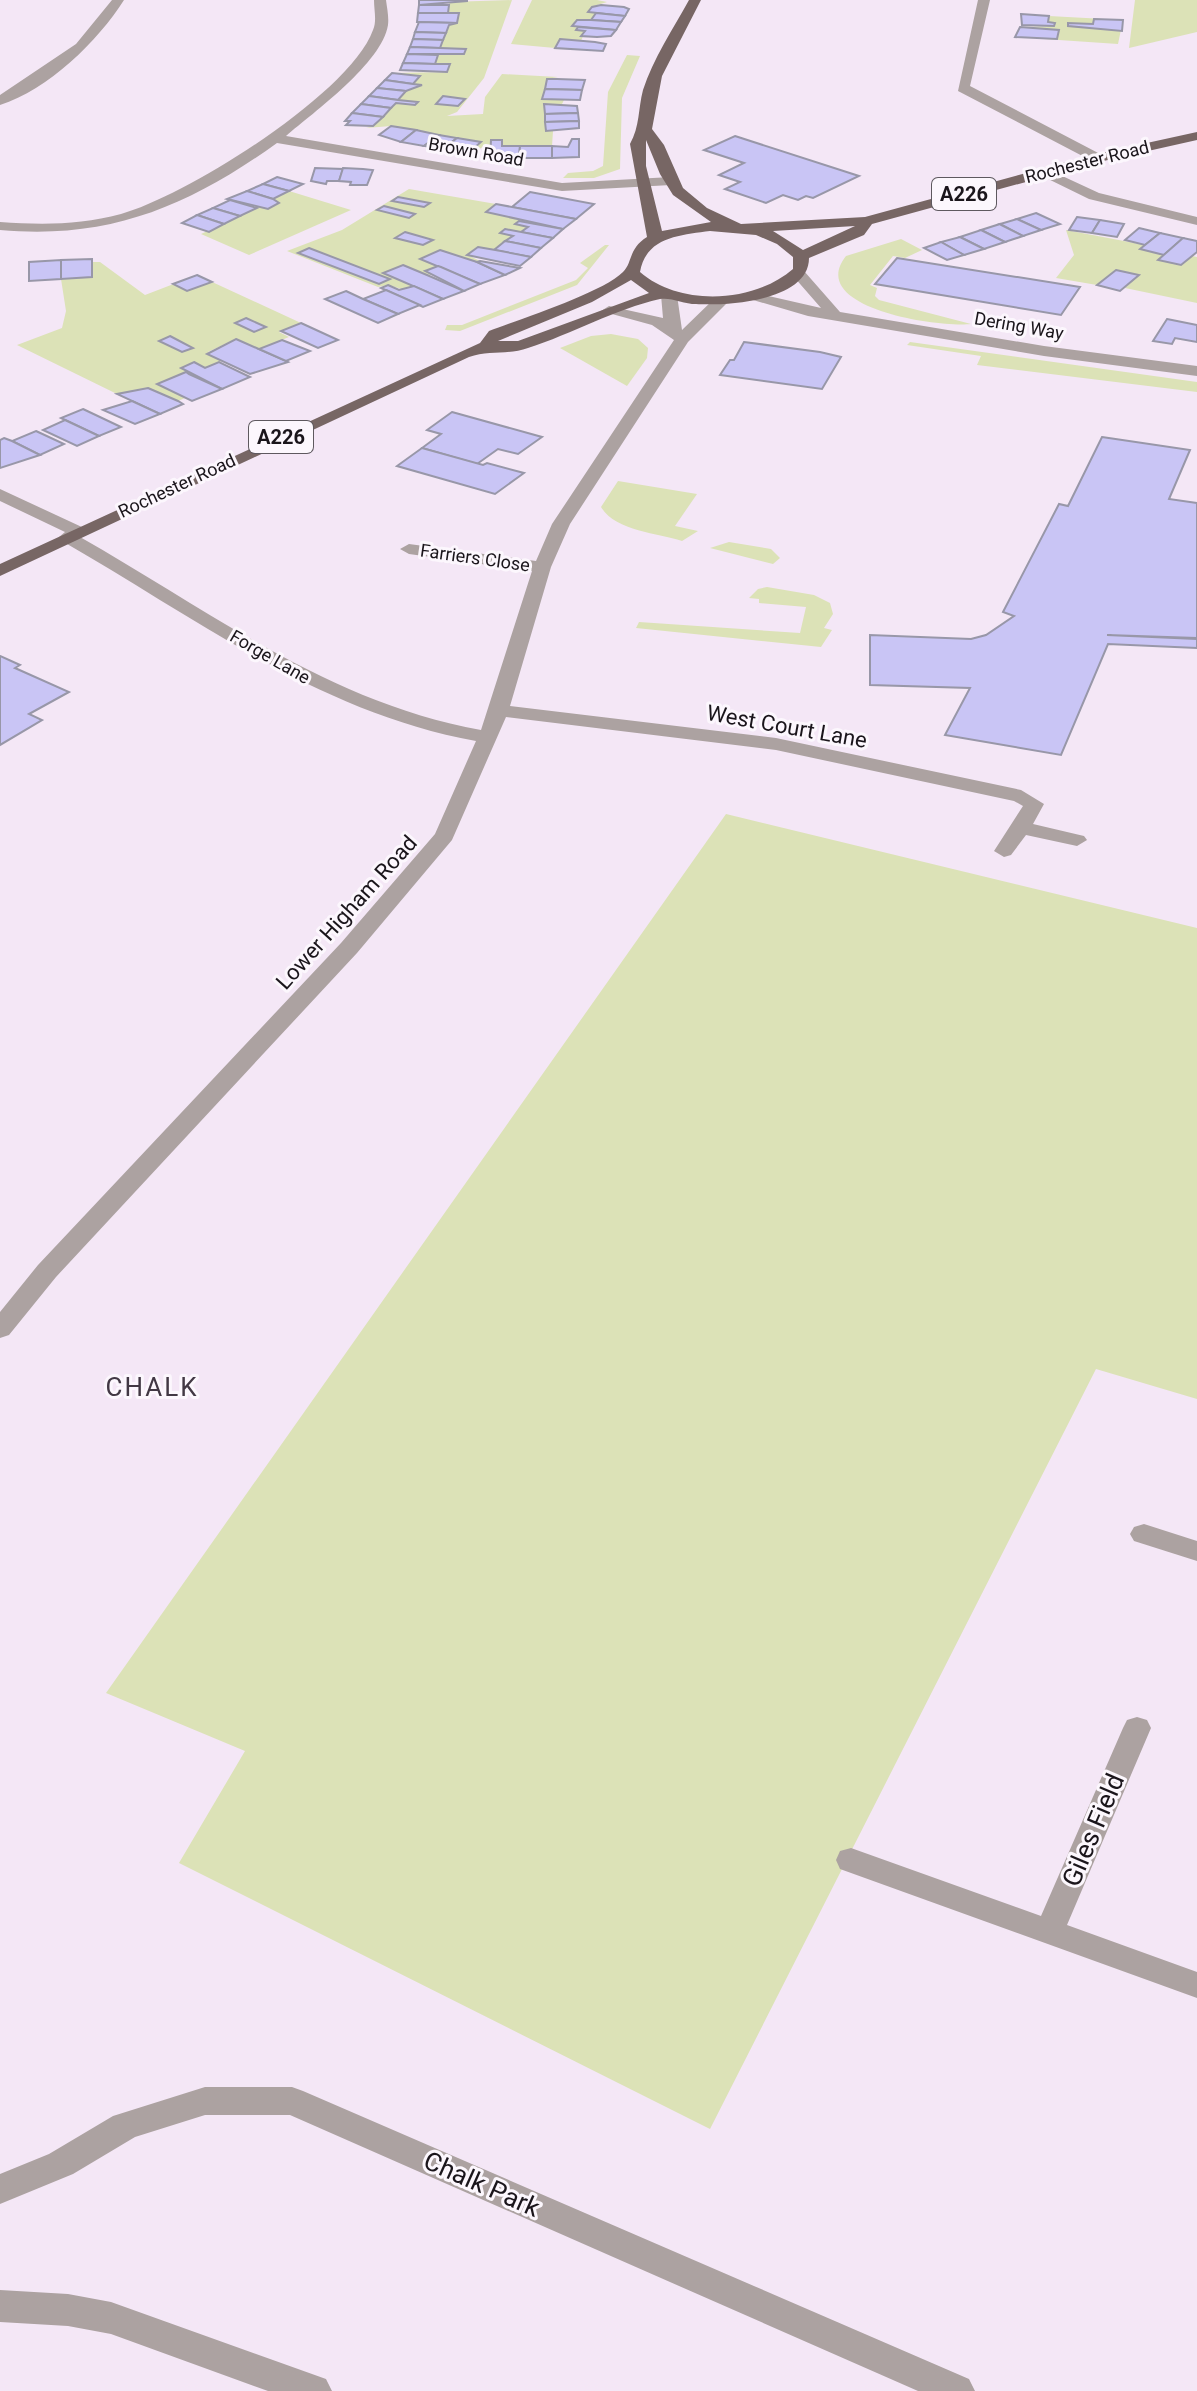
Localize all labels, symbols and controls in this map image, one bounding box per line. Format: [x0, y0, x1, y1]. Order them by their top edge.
street label: Brown Road [427, 133, 525, 170]
street label: Rochester Road [1023, 136, 1151, 187]
road number: A226 [932, 178, 996, 210]
street label: Dering Way [973, 307, 1066, 344]
road number: A226 [249, 421, 313, 453]
street label: Rochester Road [115, 449, 239, 522]
street label: Farriers Close [419, 539, 531, 576]
street label: Forge Lane [226, 625, 314, 688]
street label: West Court Lane [705, 700, 869, 753]
street label: Lower Higham Road [271, 830, 422, 994]
district label: CHALK [106, 1372, 198, 1402]
street label: Giles Field [1056, 1769, 1130, 1891]
street label: Chalk Park [419, 2145, 545, 2223]

